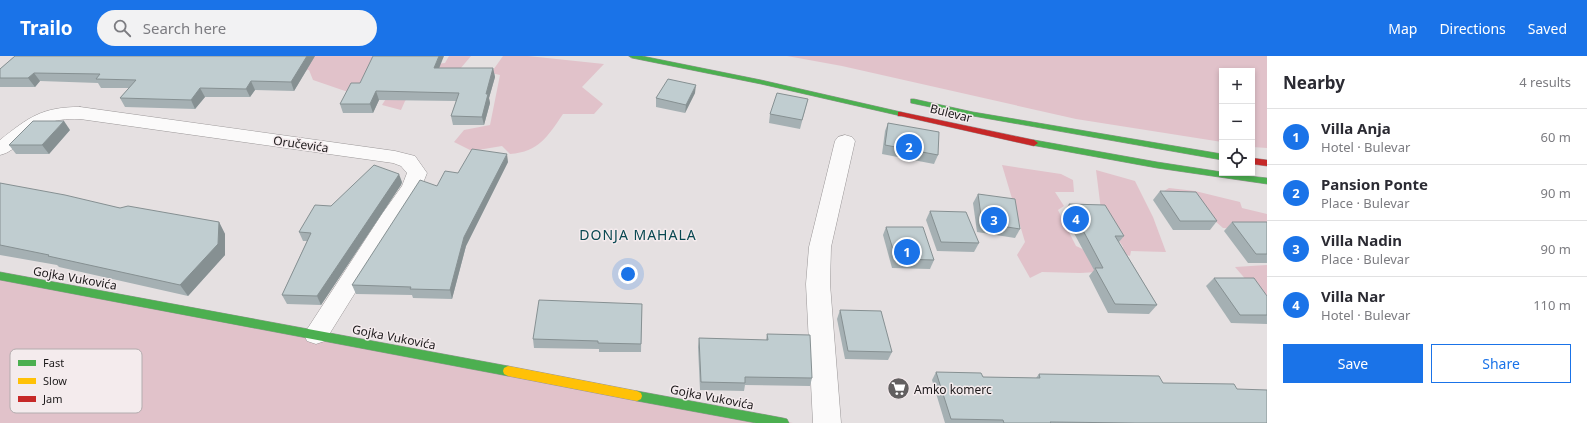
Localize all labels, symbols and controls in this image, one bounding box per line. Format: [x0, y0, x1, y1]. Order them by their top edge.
search box [97, 10, 377, 46]
text: Trailo [20, 15, 73, 41]
icon: search [111, 17, 133, 39]
text: Search here [143, 18, 226, 38]
text: Map [1388, 19, 1417, 38]
text: Directions [1439, 19, 1506, 38]
text: Saved [1528, 19, 1567, 38]
map controls [1219, 68, 1255, 176]
button: + [1219, 68, 1255, 104]
text: Nearby [1283, 71, 1345, 94]
text: 4 results [1519, 73, 1571, 91]
street label: Bulevar [928, 100, 974, 126]
button: − [1219, 104, 1255, 140]
text: Villa Anja [1321, 118, 1391, 138]
text: 1 [1292, 128, 1300, 146]
text: 60 m [1541, 128, 1571, 146]
street label: Oručevića [272, 132, 330, 156]
pin: 2 [896, 132, 922, 162]
text: Hotel · Bulevar [1321, 138, 1410, 156]
button: locate [1219, 140, 1255, 176]
text: Pansion Ponte [1321, 174, 1428, 194]
text: 2 [1292, 184, 1300, 202]
text: 90 m [1541, 184, 1571, 202]
text: Place · Bulevar [1321, 194, 1410, 212]
pin: 4 [1063, 204, 1089, 234]
pin: 3 [981, 205, 1007, 235]
district label: DONJA MAHALA [579, 225, 697, 244]
text: Villa Nadin [1321, 230, 1402, 250]
pin: 1 [894, 237, 920, 267]
text: 3 [1292, 240, 1300, 258]
text: 90 m [1541, 240, 1571, 258]
text: Place · Bulevar [1321, 250, 1410, 268]
street label: Gojka Vukovića [32, 262, 118, 294]
your location [618, 264, 638, 284]
text: Villa Nar [1321, 286, 1385, 306]
text: 4 [1292, 296, 1300, 314]
text: 110 m [1533, 296, 1571, 314]
text: Hotel · Bulevar [1321, 306, 1410, 324]
street label: Gojka Vukovića [351, 321, 437, 353]
button: Save [1283, 344, 1423, 383]
button: Share [1431, 344, 1571, 383]
legend [10, 349, 142, 413]
text: Fast [43, 355, 64, 370]
text: Slow [43, 373, 67, 388]
supermarket icon: Amko komerc [886, 376, 912, 402]
street label: Gojka Vukovića [669, 381, 755, 413]
place label: Amko komerc [914, 381, 992, 398]
text: Jam [42, 391, 62, 406]

